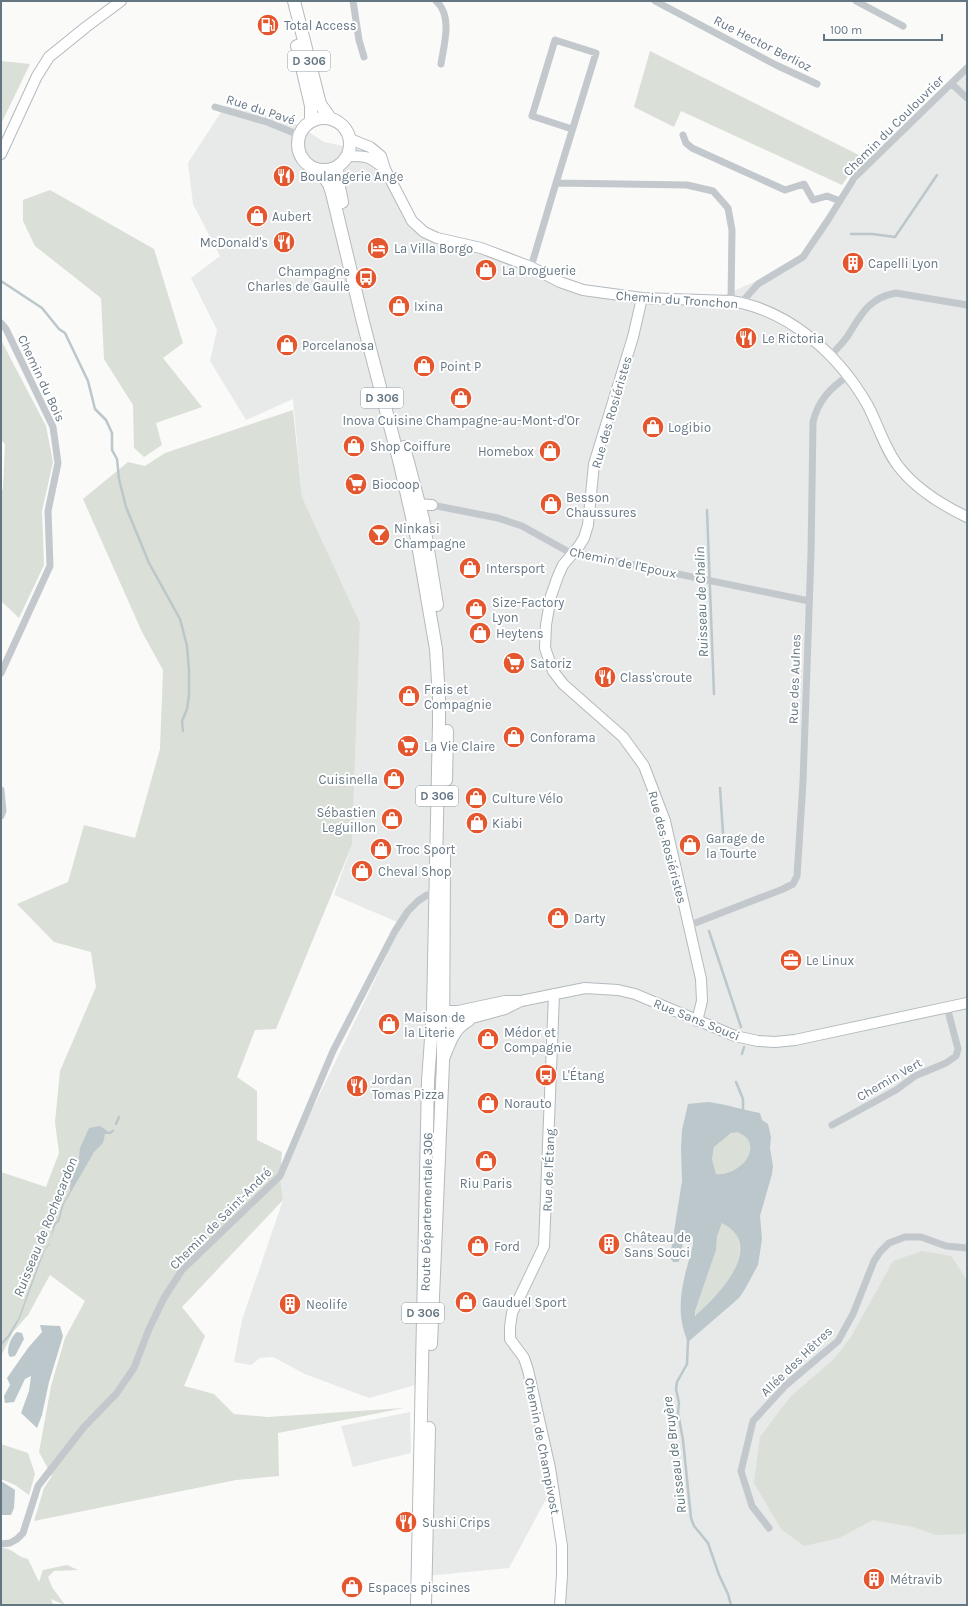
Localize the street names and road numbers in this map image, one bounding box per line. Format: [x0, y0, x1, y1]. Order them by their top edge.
street label: Rue Hector Berlioz [711, 12, 814, 75]
road number: D 306 [288, 51, 330, 71]
street label: Chemin du Coulouvrier [840, 72, 947, 179]
street label: Rue du Pavé [224, 91, 298, 128]
street label: Chemin du Tronchon [615, 288, 739, 311]
street label: Chemin du Bois [15, 332, 68, 424]
street label: Rue des Rosiéristes [588, 354, 635, 470]
road number: D 306 [361, 388, 403, 408]
street label: Chemin de l'Epoux [568, 544, 678, 581]
street label: Rue des Aulnes [785, 634, 804, 724]
road number: D 306 [416, 786, 458, 806]
street label: Rue des Rosiéristes [645, 789, 690, 905]
street label: Rue Sans Souci [651, 995, 742, 1044]
street label: Chemin Vert [854, 1055, 925, 1104]
street label: Rue de l'Étang [538, 1128, 557, 1212]
street label: Route Départementale 306 [418, 1132, 435, 1292]
street label: Chemin de Saint-André [166, 1164, 274, 1272]
road number: D 306 [402, 1303, 444, 1323]
street label: Allée des Hêtres [757, 1323, 835, 1399]
street label: Chemin de Champivost [522, 1376, 563, 1516]

